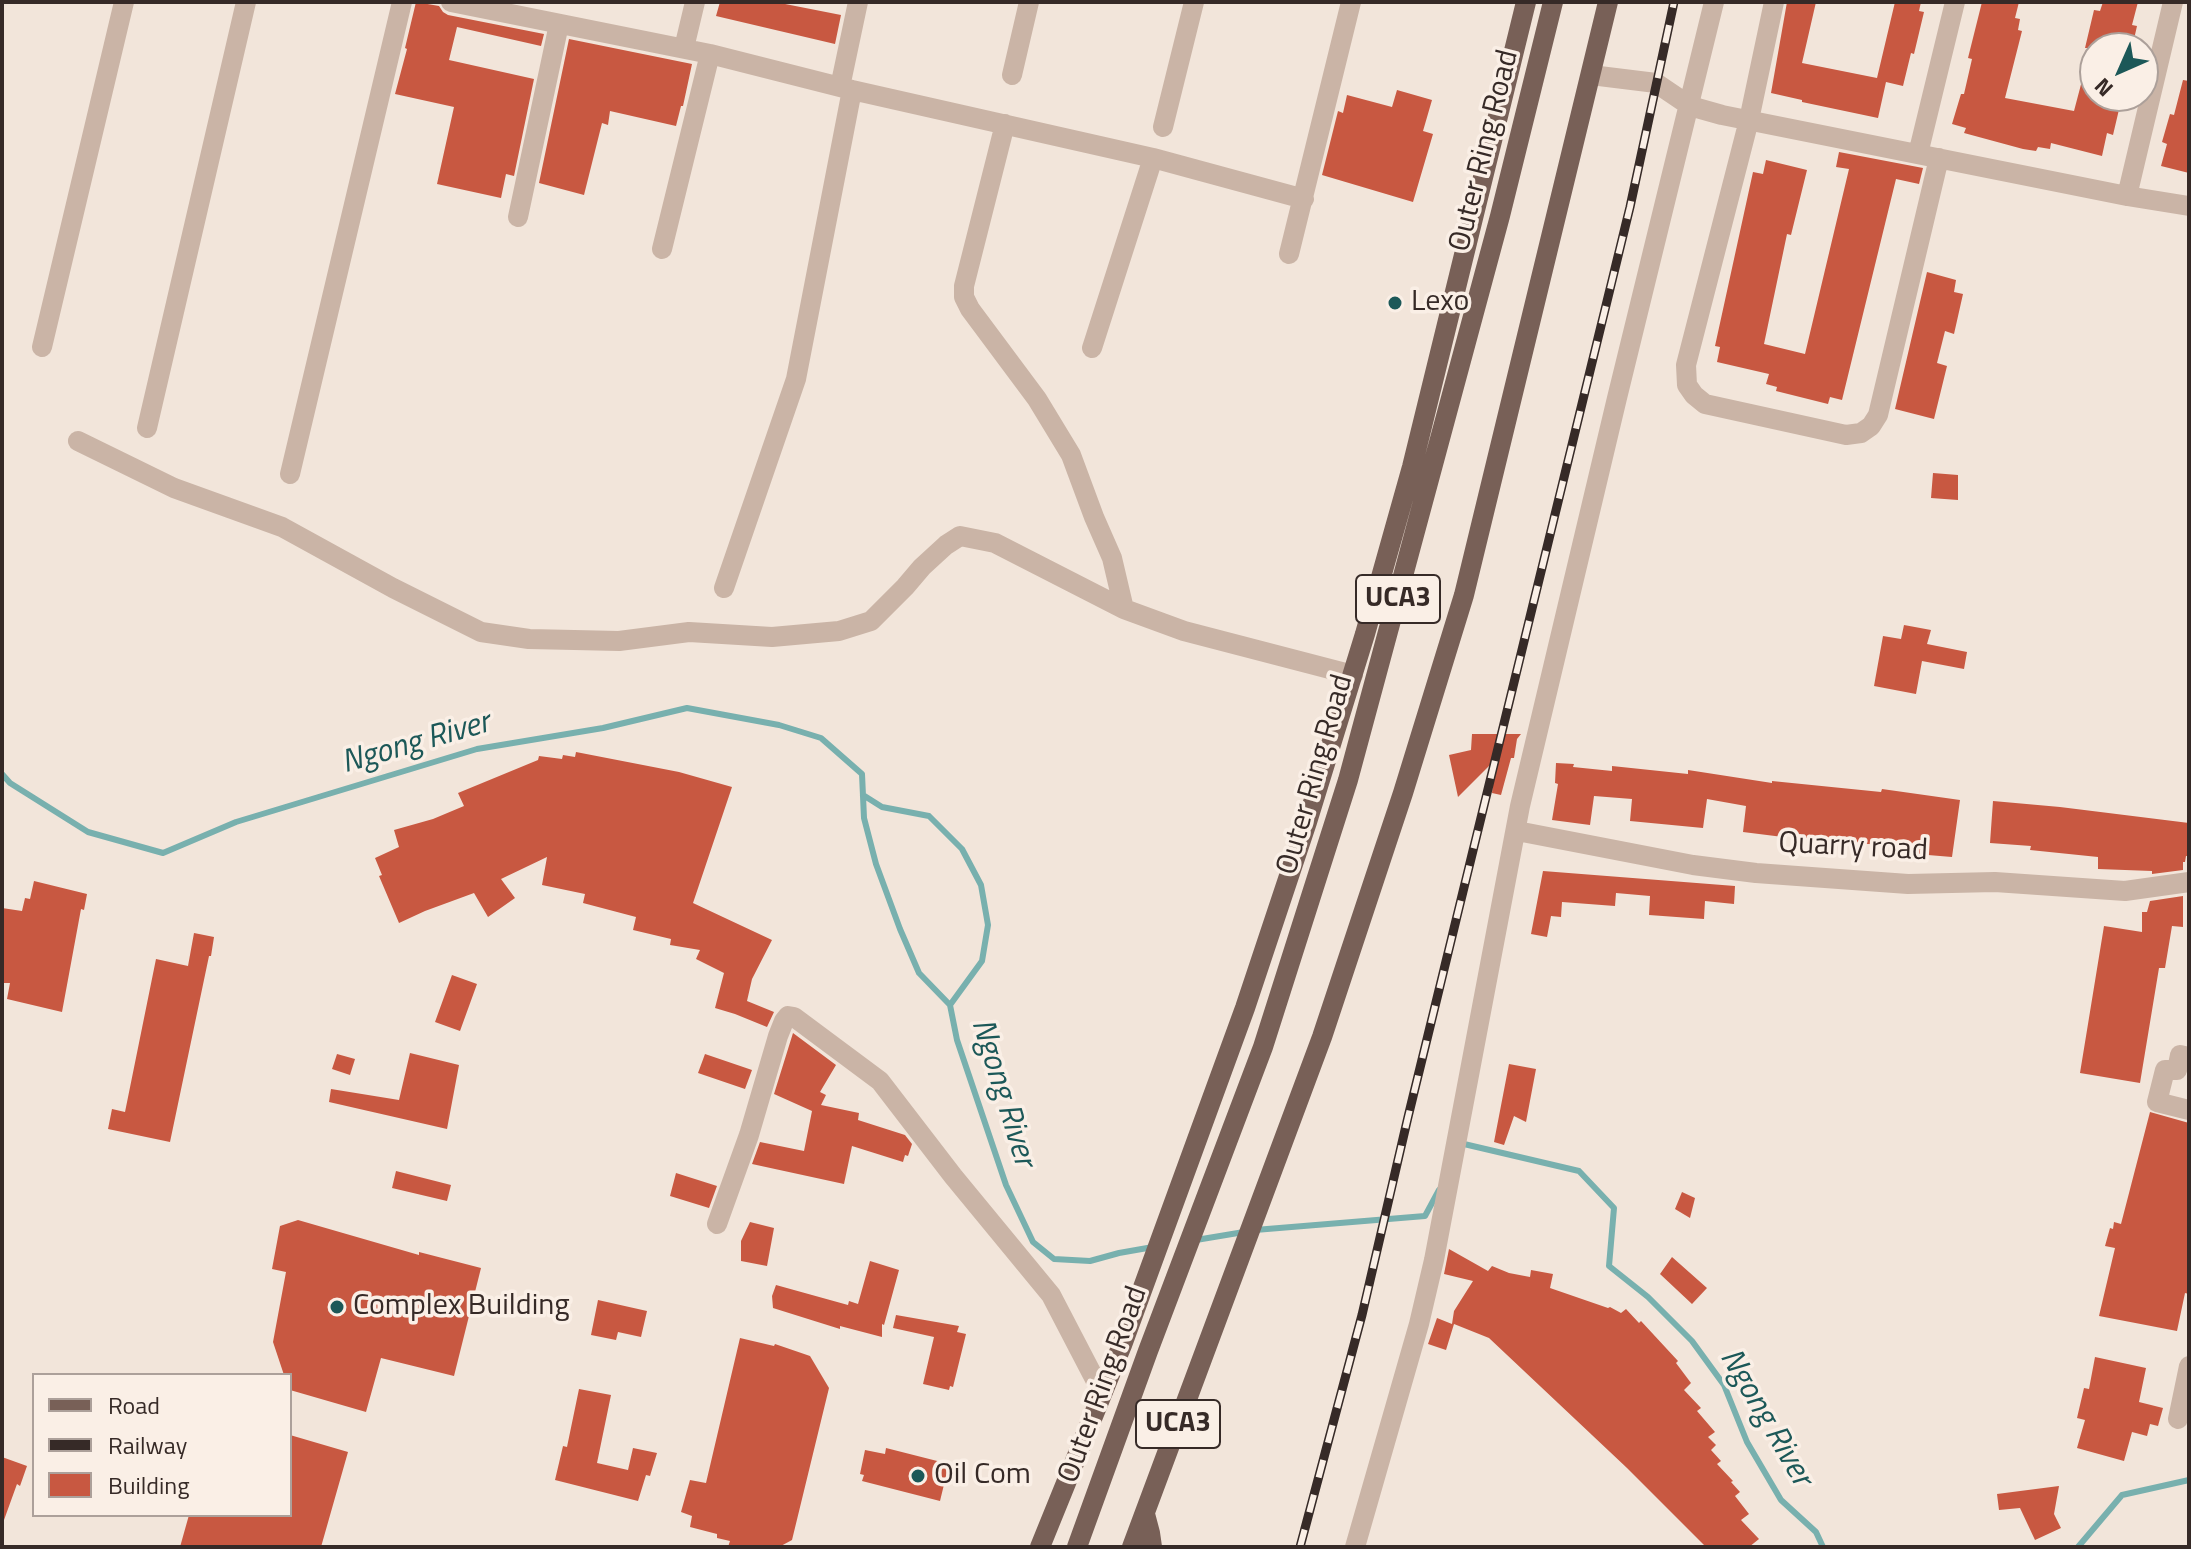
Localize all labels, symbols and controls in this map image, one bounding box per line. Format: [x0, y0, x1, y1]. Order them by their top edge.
north arrow [2079, 32, 2159, 112]
street label: Outer Ring Road [1443, 46, 1527, 256]
text: N [2086, 70, 2121, 105]
place label: Lexo [1411, 285, 1469, 321]
marker: Lexo [1386, 294, 1404, 312]
road number: UCA3 [1356, 575, 1440, 623]
street label: Outer Ring Road [1270, 671, 1362, 879]
water label: Ngong River [337, 705, 495, 783]
street label: Quarry road [1777, 826, 1929, 870]
water label: Ngong River [961, 1015, 1043, 1171]
street label: Outer Ring Road [1052, 1282, 1156, 1488]
place label: Complex Building [353, 1289, 570, 1325]
marker: Complex Building [328, 1298, 346, 1316]
water label: Ngong River [1710, 1342, 1820, 1494]
legend [32, 1373, 292, 1517]
text: Road [108, 1387, 160, 1423]
road number: UCA3 [1136, 1400, 1220, 1448]
text: Railway [108, 1427, 187, 1463]
place label: Oil Com [934, 1458, 1031, 1494]
text: Building [108, 1467, 190, 1503]
marker: Oil Com [909, 1467, 927, 1485]

